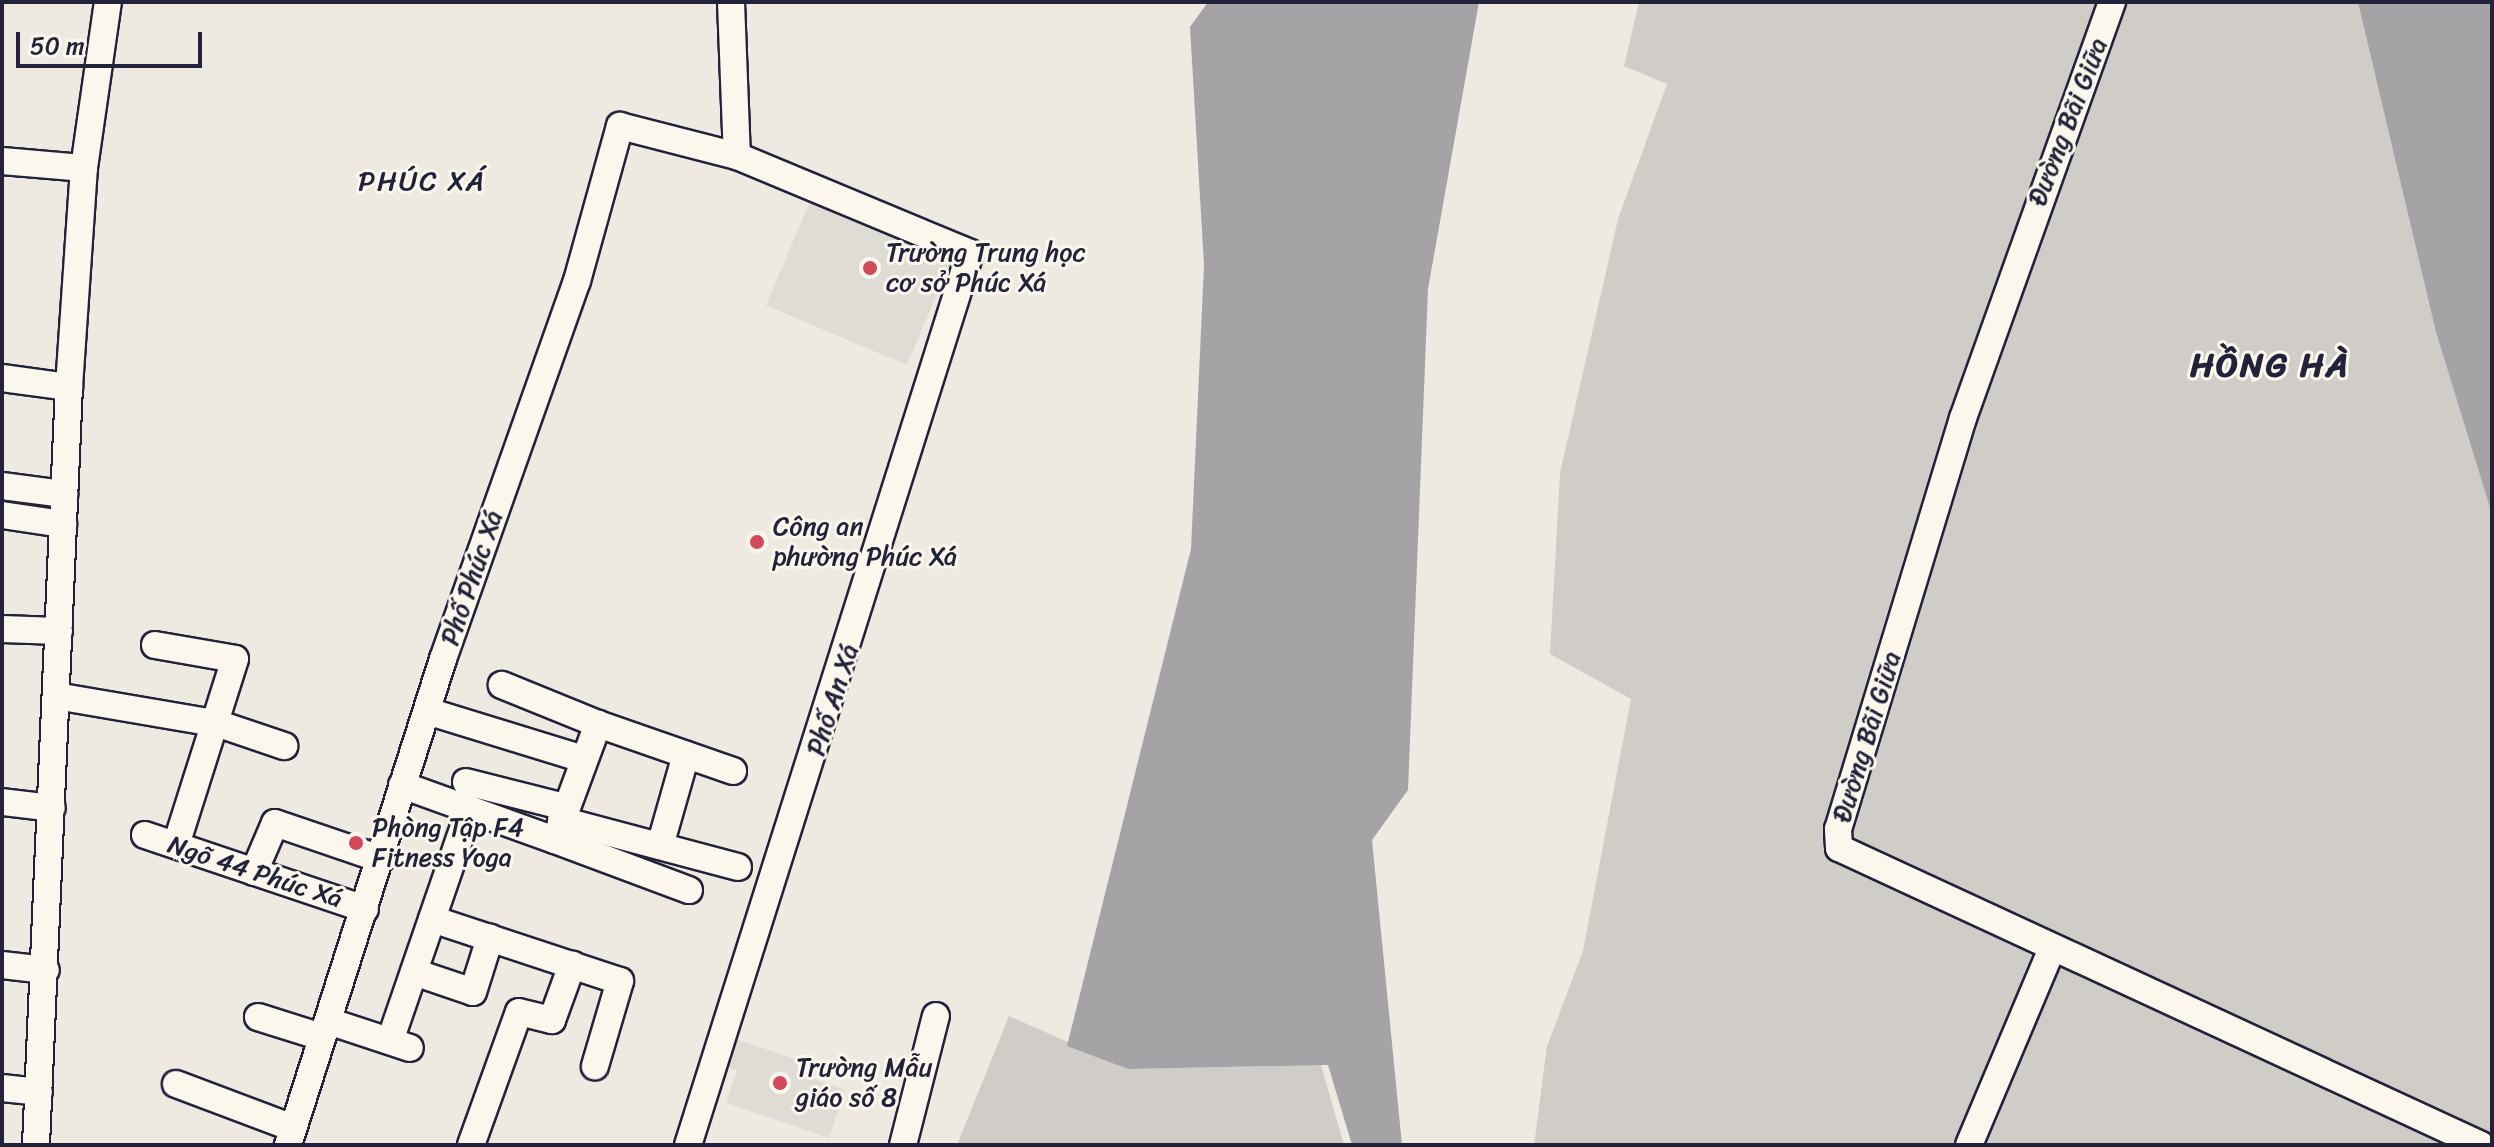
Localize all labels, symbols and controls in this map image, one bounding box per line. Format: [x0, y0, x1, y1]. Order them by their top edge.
scale bar [20, 16, 206, 66]
text: 50 m [30, 25, 85, 67]
street label: Đường Bãi Giữa [2022, 34, 2114, 210]
district label: PHÚC XÁ [358, 164, 486, 198]
place label: Trường Trung học cơ sở Phúc Xá [886, 237, 1085, 298]
marker: Trường Trung học cơ sở Phúc Xá [861, 259, 879, 277]
district label: HỒNG HÀ [2190, 346, 2350, 386]
street label: Phố Phúc Xá [434, 506, 510, 650]
place label: Công an phường Phúc Xá [773, 511, 957, 572]
marker: Công an phường Phúc Xá [748, 533, 766, 551]
street label: Phố An Xá [800, 640, 866, 760]
street label: Đường Bãi Giữa [1826, 648, 1908, 826]
place label: Phòng Tập F4 Fitness Yoga [372, 812, 525, 874]
street label: Ngõ 44 Phúc Xá [164, 829, 346, 915]
marker: Phòng Tập F4 Fitness Yoga [347, 834, 365, 852]
place label: Trường Mẫu giáo số 8 [796, 1052, 932, 1114]
marker: Trường Mẫu giáo số 8 [771, 1074, 789, 1092]

